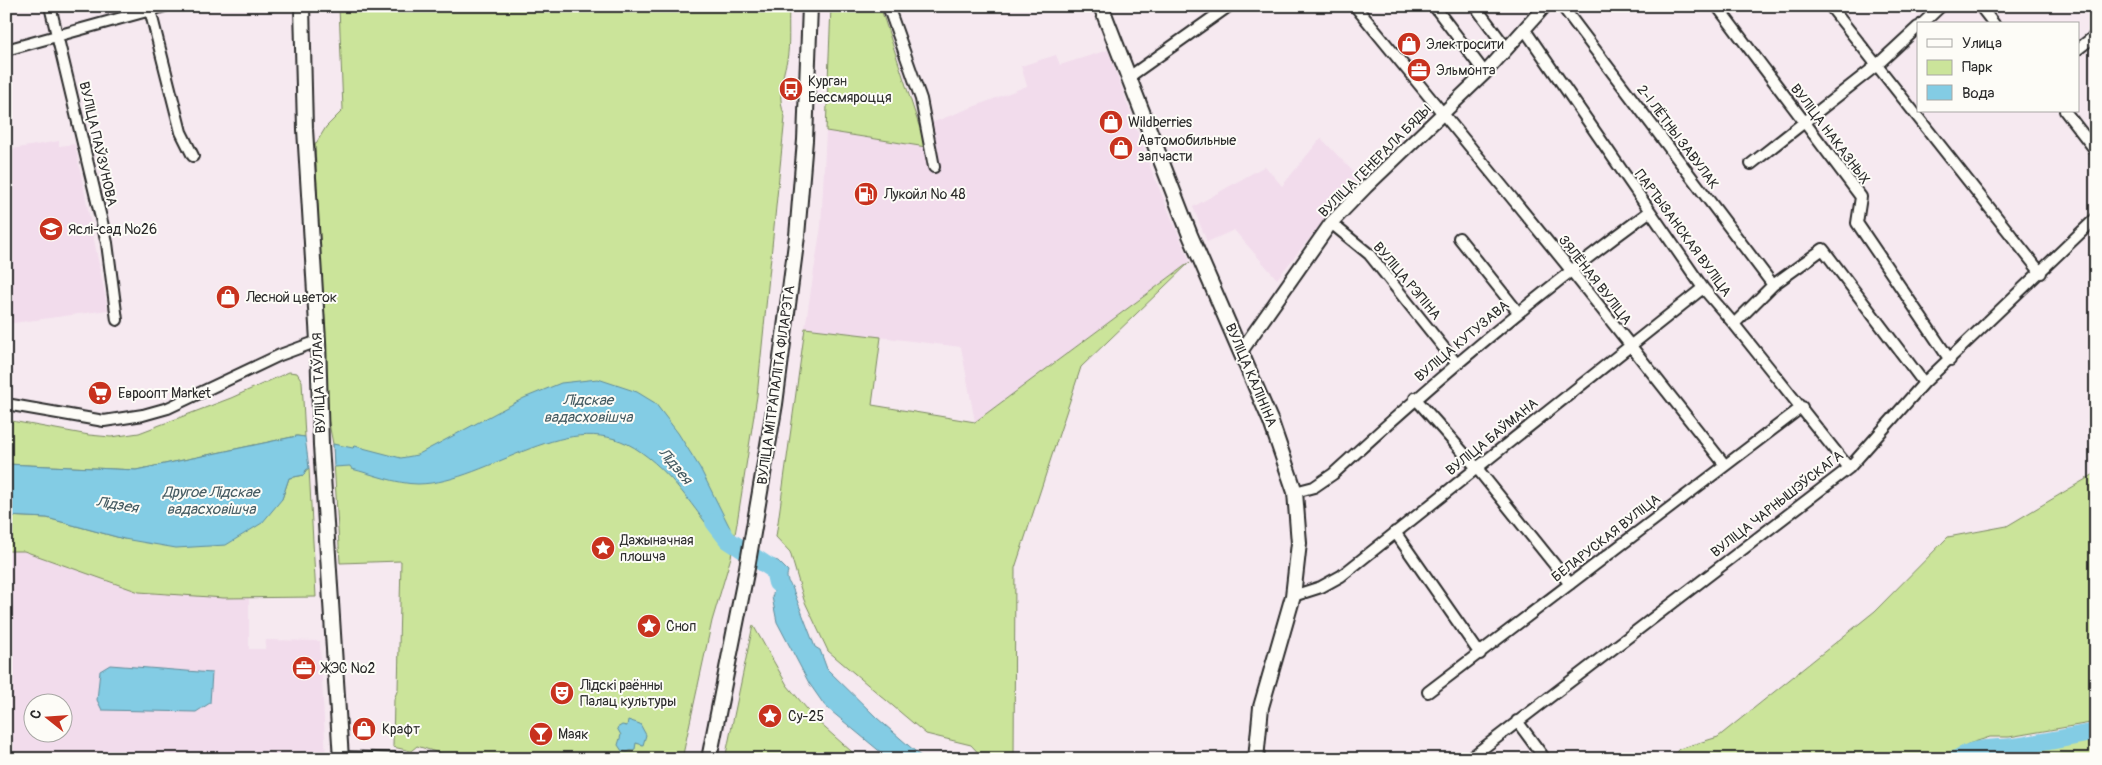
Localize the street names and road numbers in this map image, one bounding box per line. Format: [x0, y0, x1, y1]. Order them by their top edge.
street label: ВУЛІЦА ПАЎЗУНОВА [75, 80, 121, 208]
street label: ВУЛІЦА НАКАЗНЫХ [1787, 81, 1873, 188]
street label: 2-І ЛЁТНЫ ЗАВУЛАК [1633, 82, 1723, 192]
street label: ВУЛІЦА ГЕНЕРАЛА БЯДЫ [1315, 101, 1435, 221]
street label: ПАРТЫЗАНСКАЯ ВУЛІЦА [1631, 166, 1735, 300]
street label: ЗЯЛЁНАЯ ВУЛІЦА [1555, 232, 1635, 328]
street label: ВУЛІЦА РЭПІНА [1370, 239, 1444, 323]
street label: ВУЛІЦА МІТРАПАЛІТА ФІЛАРЭТА [754, 284, 798, 486]
street label: ВУЛІЦА КУТУЗАВА [1411, 297, 1513, 385]
street label: ВУЛІЦА КАЛІНІНА [1221, 321, 1281, 429]
street label: ВУЛІЦА ТАЎЛАЯ [309, 332, 329, 434]
street label: ВУЛІЦА БАЎМАНА [1443, 395, 1541, 479]
street label: ВУЛІЦА ЧАРНЫШЭЎСКАГА [1707, 447, 1847, 561]
street label: БЕЛАРУСКАЯ ВУЛІЦА [1548, 490, 1664, 586]

